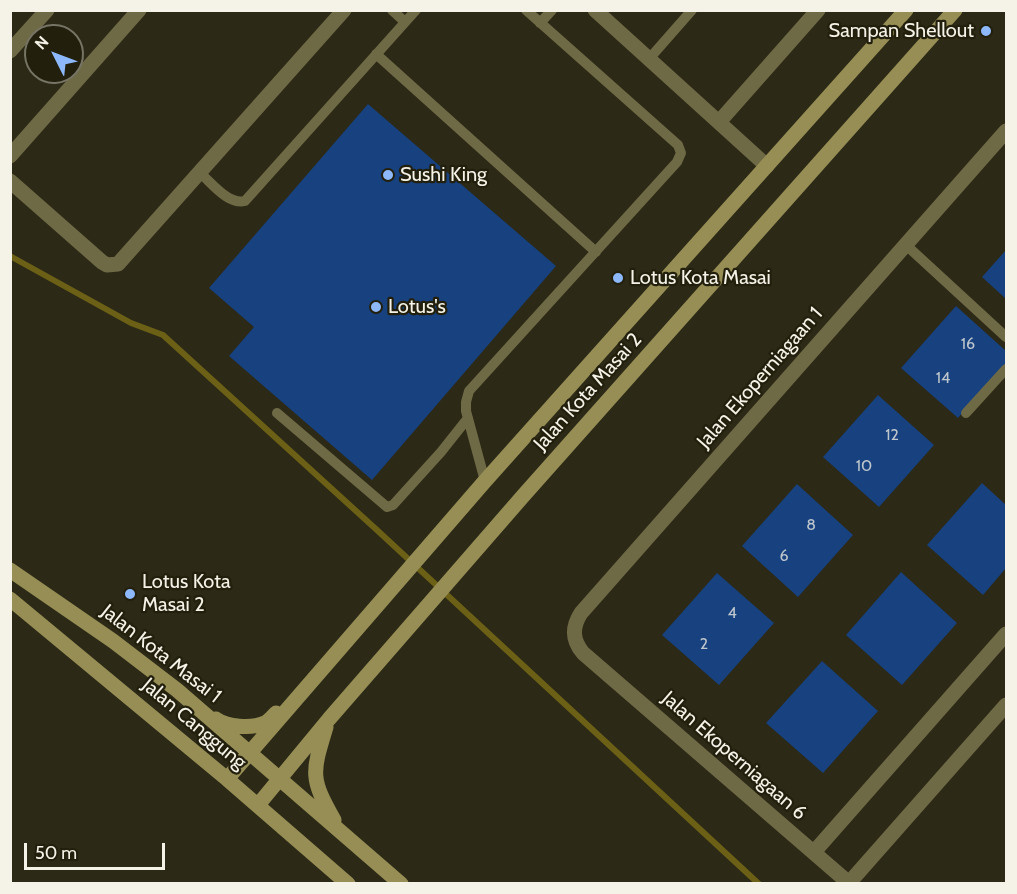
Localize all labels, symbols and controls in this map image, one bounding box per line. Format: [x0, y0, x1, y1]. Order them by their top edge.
place label: Sampan Shellout [829, 19, 974, 43]
north arrow [24, 24, 84, 84]
marker: Sampan Shellout [979, 24, 993, 38]
text: N [31, 32, 53, 54]
place label: Sushi King [400, 163, 487, 187]
marker: Sushi King [381, 168, 395, 182]
place label: Lotus Kota Masai [630, 266, 771, 290]
marker: Lotus Kota Masai [611, 271, 625, 285]
place label: Lotus's [388, 295, 446, 319]
marker: Lotus's [369, 300, 383, 314]
street label: Jalan Ekoperniagaan 1 [692, 303, 828, 453]
street label: Jalan Kota Masai 2 [529, 328, 647, 456]
house number: 16 [961, 334, 975, 354]
house number: 14 [936, 368, 950, 388]
house number: 12 [885, 425, 899, 445]
house number: 10 [856, 456, 872, 476]
house number: 8 [806, 515, 816, 535]
house number: 6 [779, 546, 789, 566]
place label: Lotus Kota Masai 2 [142, 570, 231, 617]
marker: Lotus Kota Masai 2 [123, 587, 137, 601]
street label: Jalan Kota Masai 1 [96, 600, 226, 708]
house number: 4 [727, 603, 737, 623]
house number: 2 [700, 634, 708, 654]
street label: Jalan Canggung [137, 673, 251, 775]
street label: Jalan Ekoperniagaan 6 [657, 687, 811, 825]
scale bar [27, 831, 168, 869]
text: 50 m [35, 842, 77, 864]

